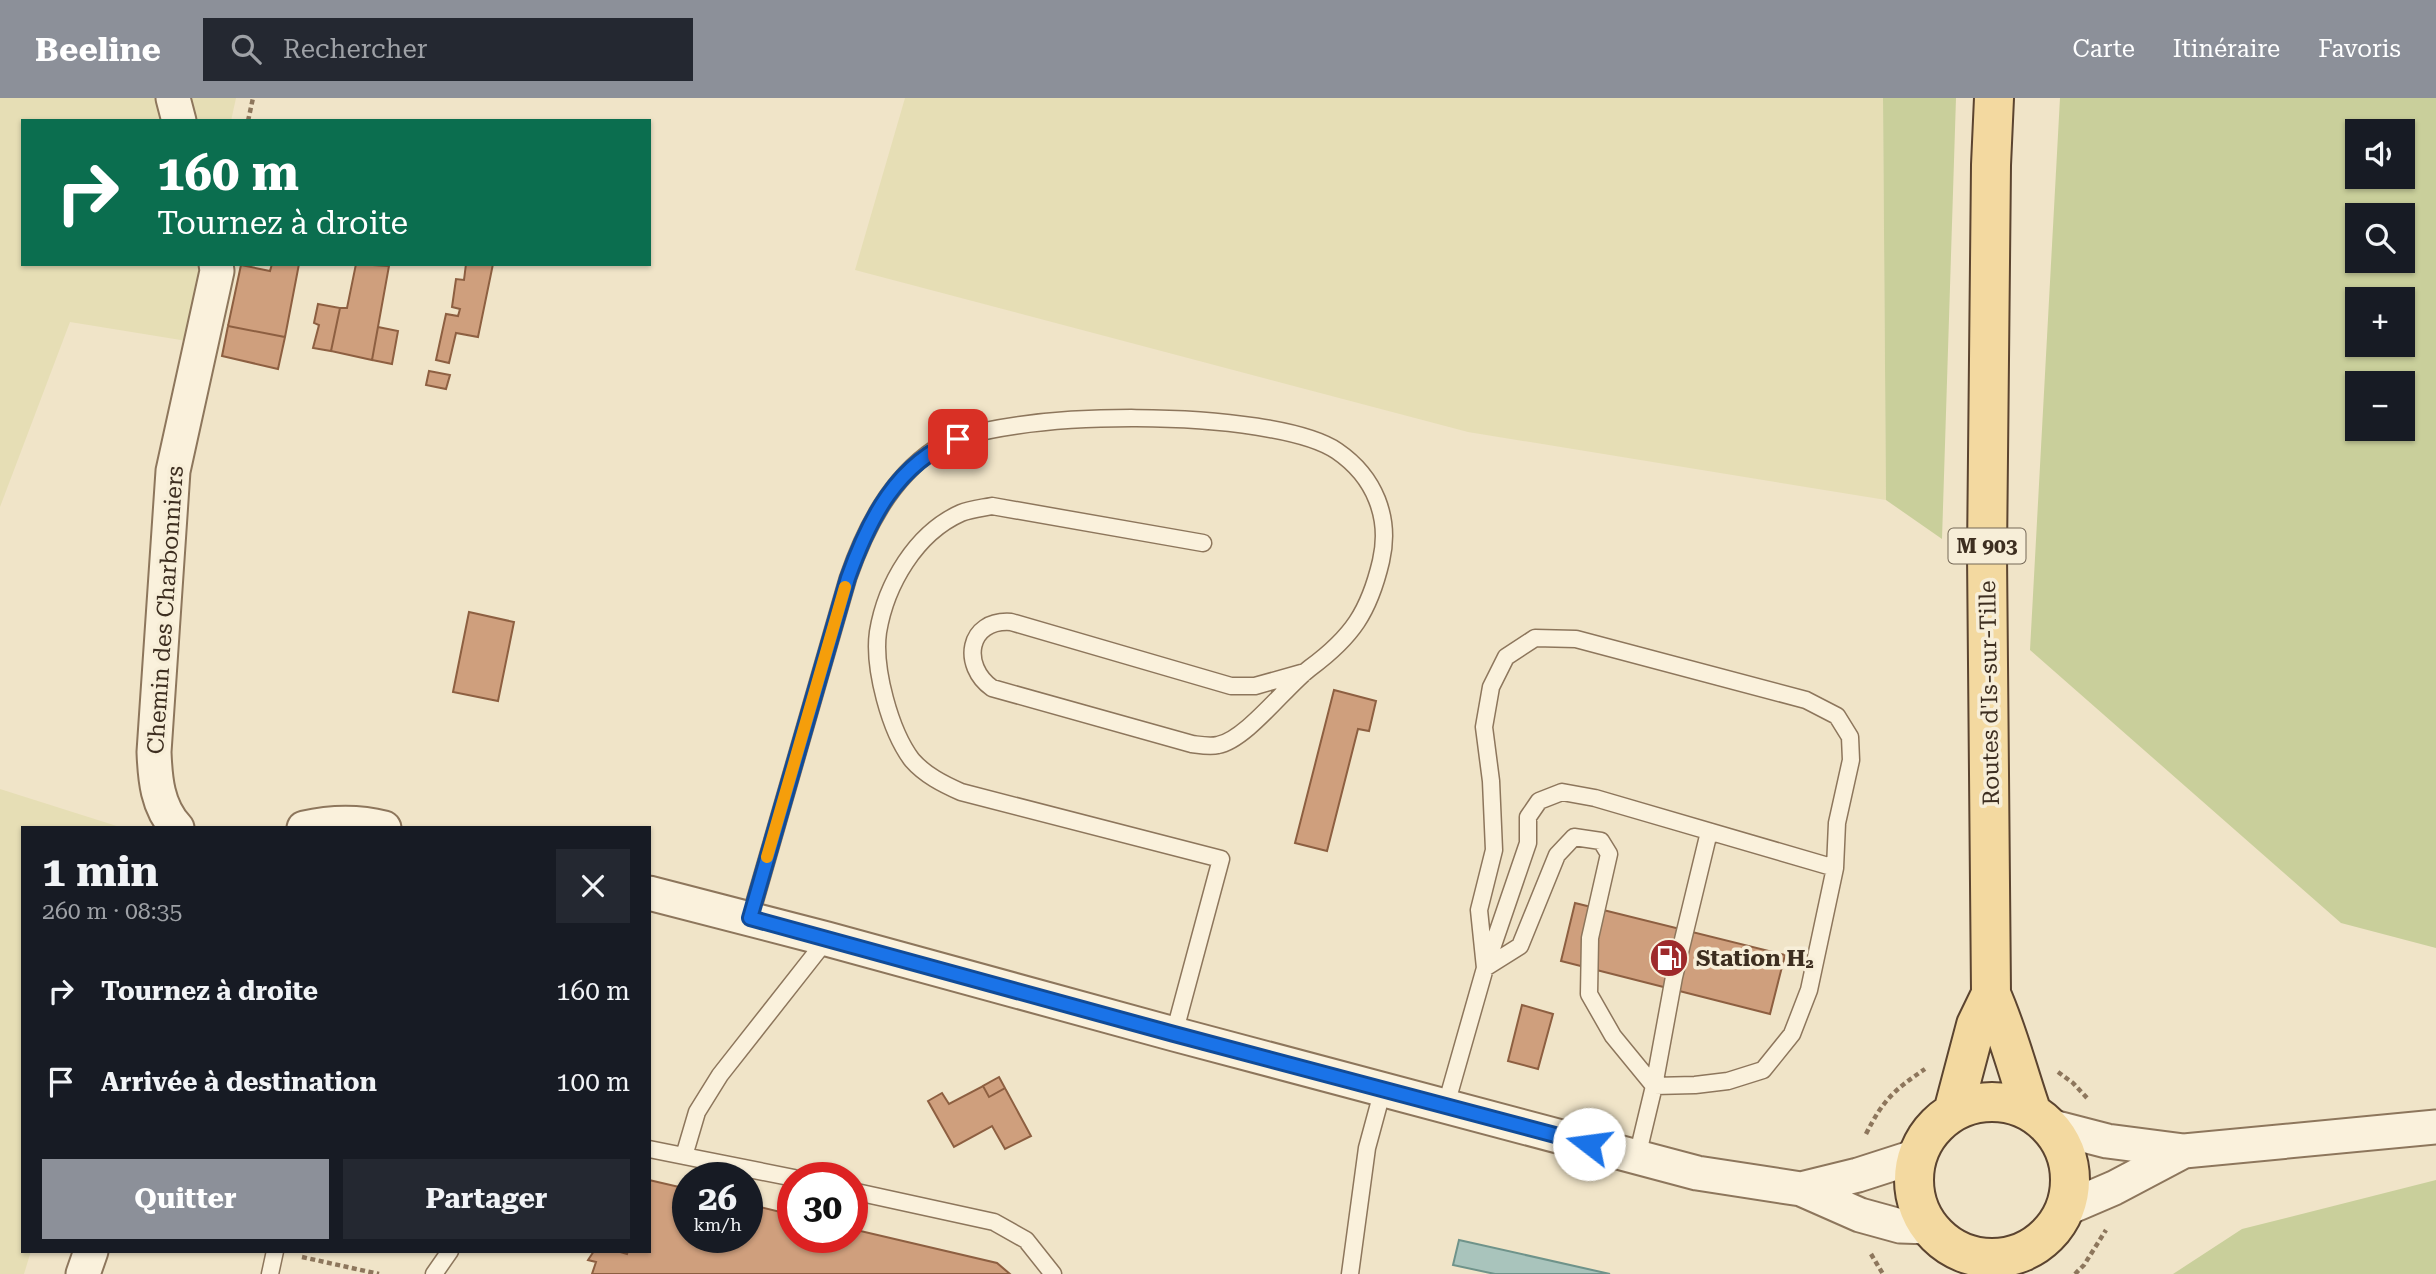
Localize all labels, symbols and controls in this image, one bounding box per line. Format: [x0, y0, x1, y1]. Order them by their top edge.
search box [203, 18, 693, 81]
text: Beeline [35, 30, 161, 69]
icon: search [227, 30, 265, 68]
text: Rechercher [283, 34, 427, 64]
text: Carte [2073, 35, 2135, 63]
text: Itinéraire [2173, 35, 2280, 63]
text: Favoris [2318, 35, 2401, 63]
map controls [2345, 119, 2415, 441]
button: sound [2345, 119, 2415, 189]
text: 160 m [157, 145, 299, 202]
icon: right [42, 147, 133, 238]
button: search [2345, 203, 2415, 273]
text: Tournez à droite [157, 204, 408, 242]
button: + [2345, 287, 2415, 357]
button: − [2345, 371, 2415, 441]
pin [928, 409, 988, 469]
icon: arrive [939, 420, 977, 458]
street label: Chemin des Charbonniers [142, 465, 189, 755]
road number: M 903 [1948, 528, 2025, 564]
street label: Routes d'Is-sur-Tille [1974, 580, 2005, 806]
text: 1 min [42, 847, 159, 896]
button: close [556, 849, 630, 923]
text: 260 m · 08:35 [42, 898, 182, 925]
fuel station icon: Station H₂ [1648, 937, 1690, 979]
place label: Station H₂ [1696, 945, 1814, 972]
icon: right [42, 972, 80, 1010]
text: Tournez à droite [101, 976, 318, 1006]
text: 160 m [556, 976, 630, 1006]
icon: arrive [42, 1063, 80, 1101]
text: Arrivée à destination [101, 1067, 377, 1097]
text: 100 m [556, 1067, 630, 1097]
position arrow [1552, 1107, 1626, 1181]
button: Quitter [42, 1159, 329, 1239]
button: Partager [343, 1159, 630, 1239]
speed limit sign: 30 [777, 1162, 868, 1253]
text: 26 [698, 1178, 737, 1219]
text: km/h [693, 1214, 742, 1235]

